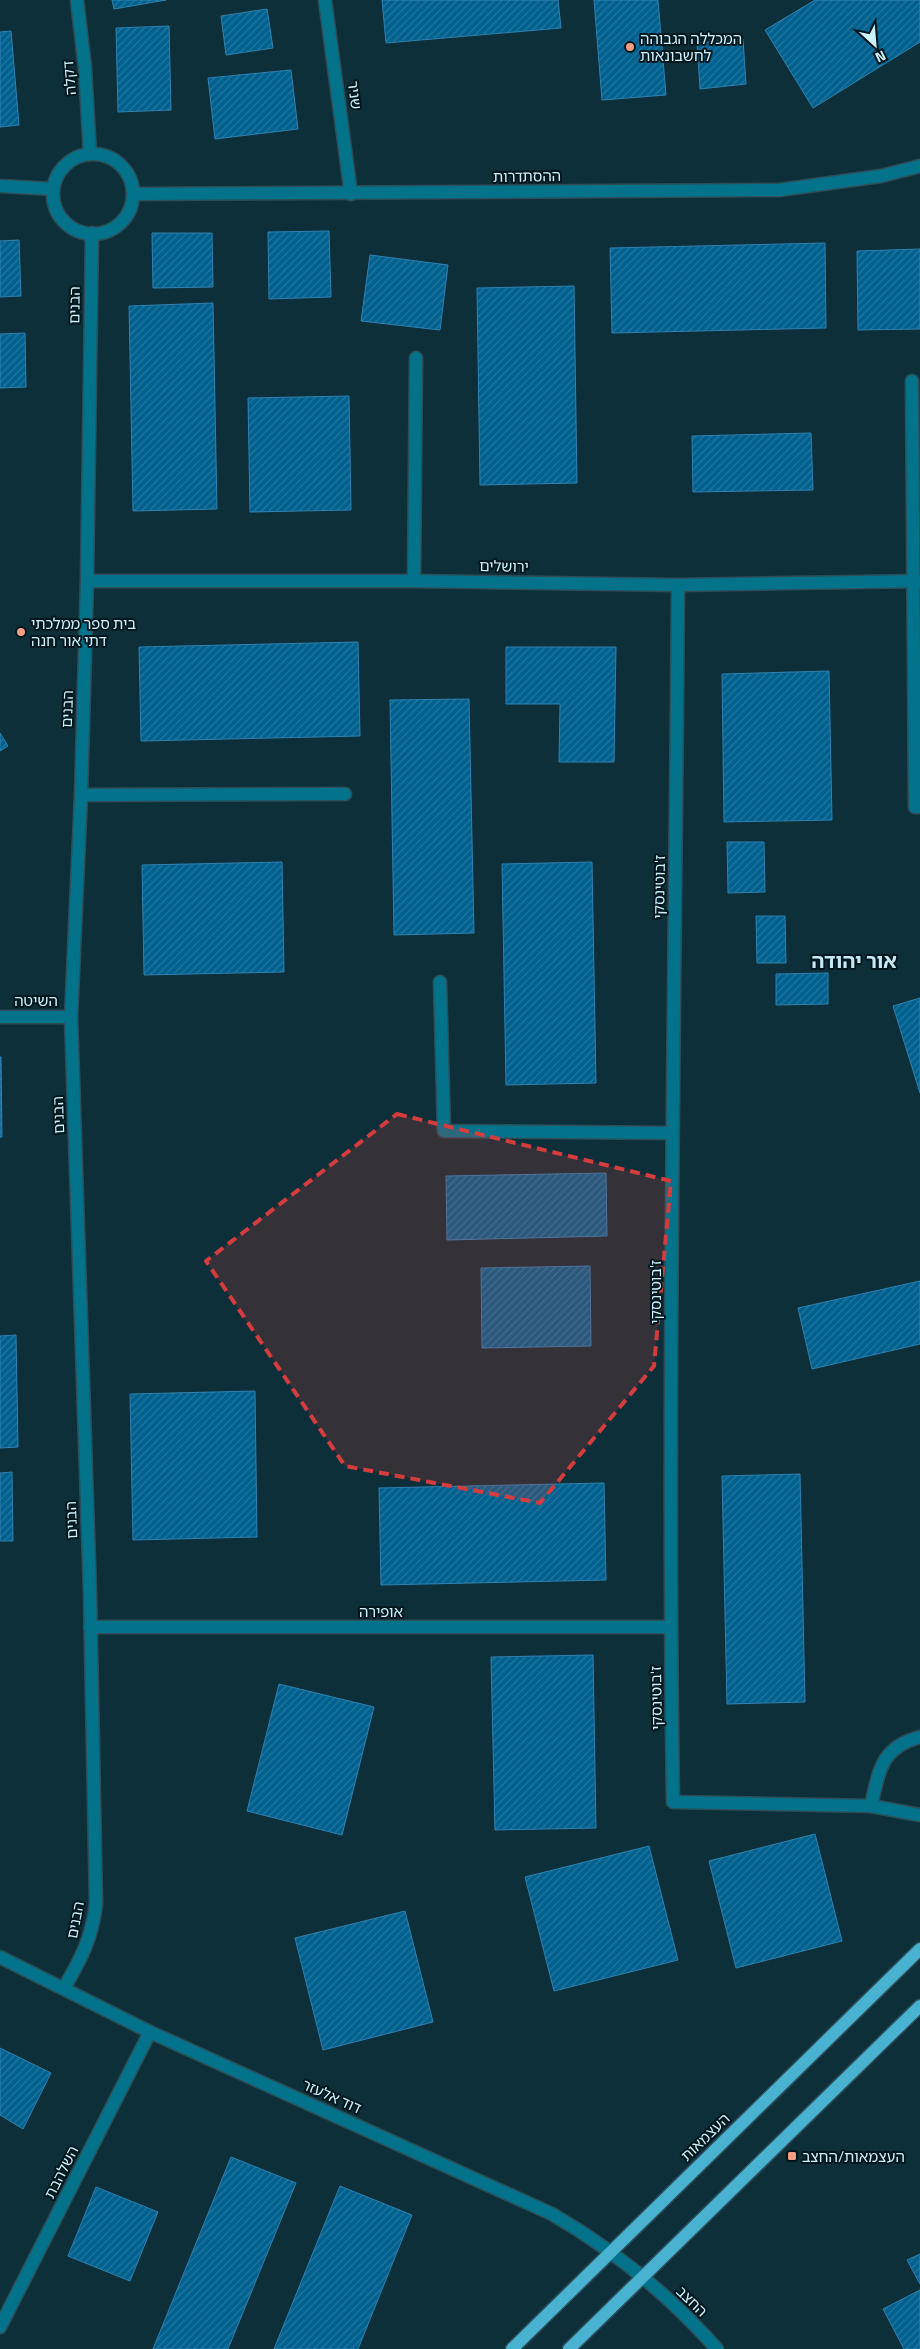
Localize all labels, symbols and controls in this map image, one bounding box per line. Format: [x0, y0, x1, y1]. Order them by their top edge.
north arrow [850, 20, 900, 70]
place label: המכללה הגבוהה לחשבונאות [640, 27, 742, 67]
marker: המכללה הגבוהה לחשבונאות [624, 41, 636, 53]
text: N [872, 46, 890, 69]
street label: דקלה [56, 60, 82, 96]
street label: שניר [342, 80, 368, 110]
street label: ההסתדרות [493, 164, 561, 188]
street label: הבנים [62, 286, 86, 324]
street label: ירושלים [479, 554, 529, 578]
place label: בית ספר ממלכתי דתי אור חנה [31, 612, 136, 652]
marker: בית ספר ממלכתי דתי אור חנה [15, 626, 27, 638]
street label: הבנים [55, 690, 79, 728]
street label: ז'בוטינסקי [647, 855, 671, 919]
district label: אור יהודה [811, 945, 897, 976]
street label: השיטה [14, 989, 58, 1012]
street label: הבנים [46, 1096, 70, 1134]
street label: ז'בוטינסקי [644, 1260, 667, 1324]
street label: הבנים [59, 1501, 83, 1539]
street label: אופירה [359, 1600, 403, 1623]
street label: ז'בוטינסקי [644, 1666, 668, 1730]
street label: הבנים [60, 1899, 90, 1941]
street label: דוד אלעזר [299, 2073, 365, 2119]
street label: העצמאות [675, 2108, 735, 2166]
street label: השלהבת [38, 2142, 84, 2202]
place label: העצמאות/החצב [802, 2145, 905, 2168]
marker: העצמאות/החצב [786, 2150, 798, 2162]
street label: החצב [671, 2280, 713, 2322]

